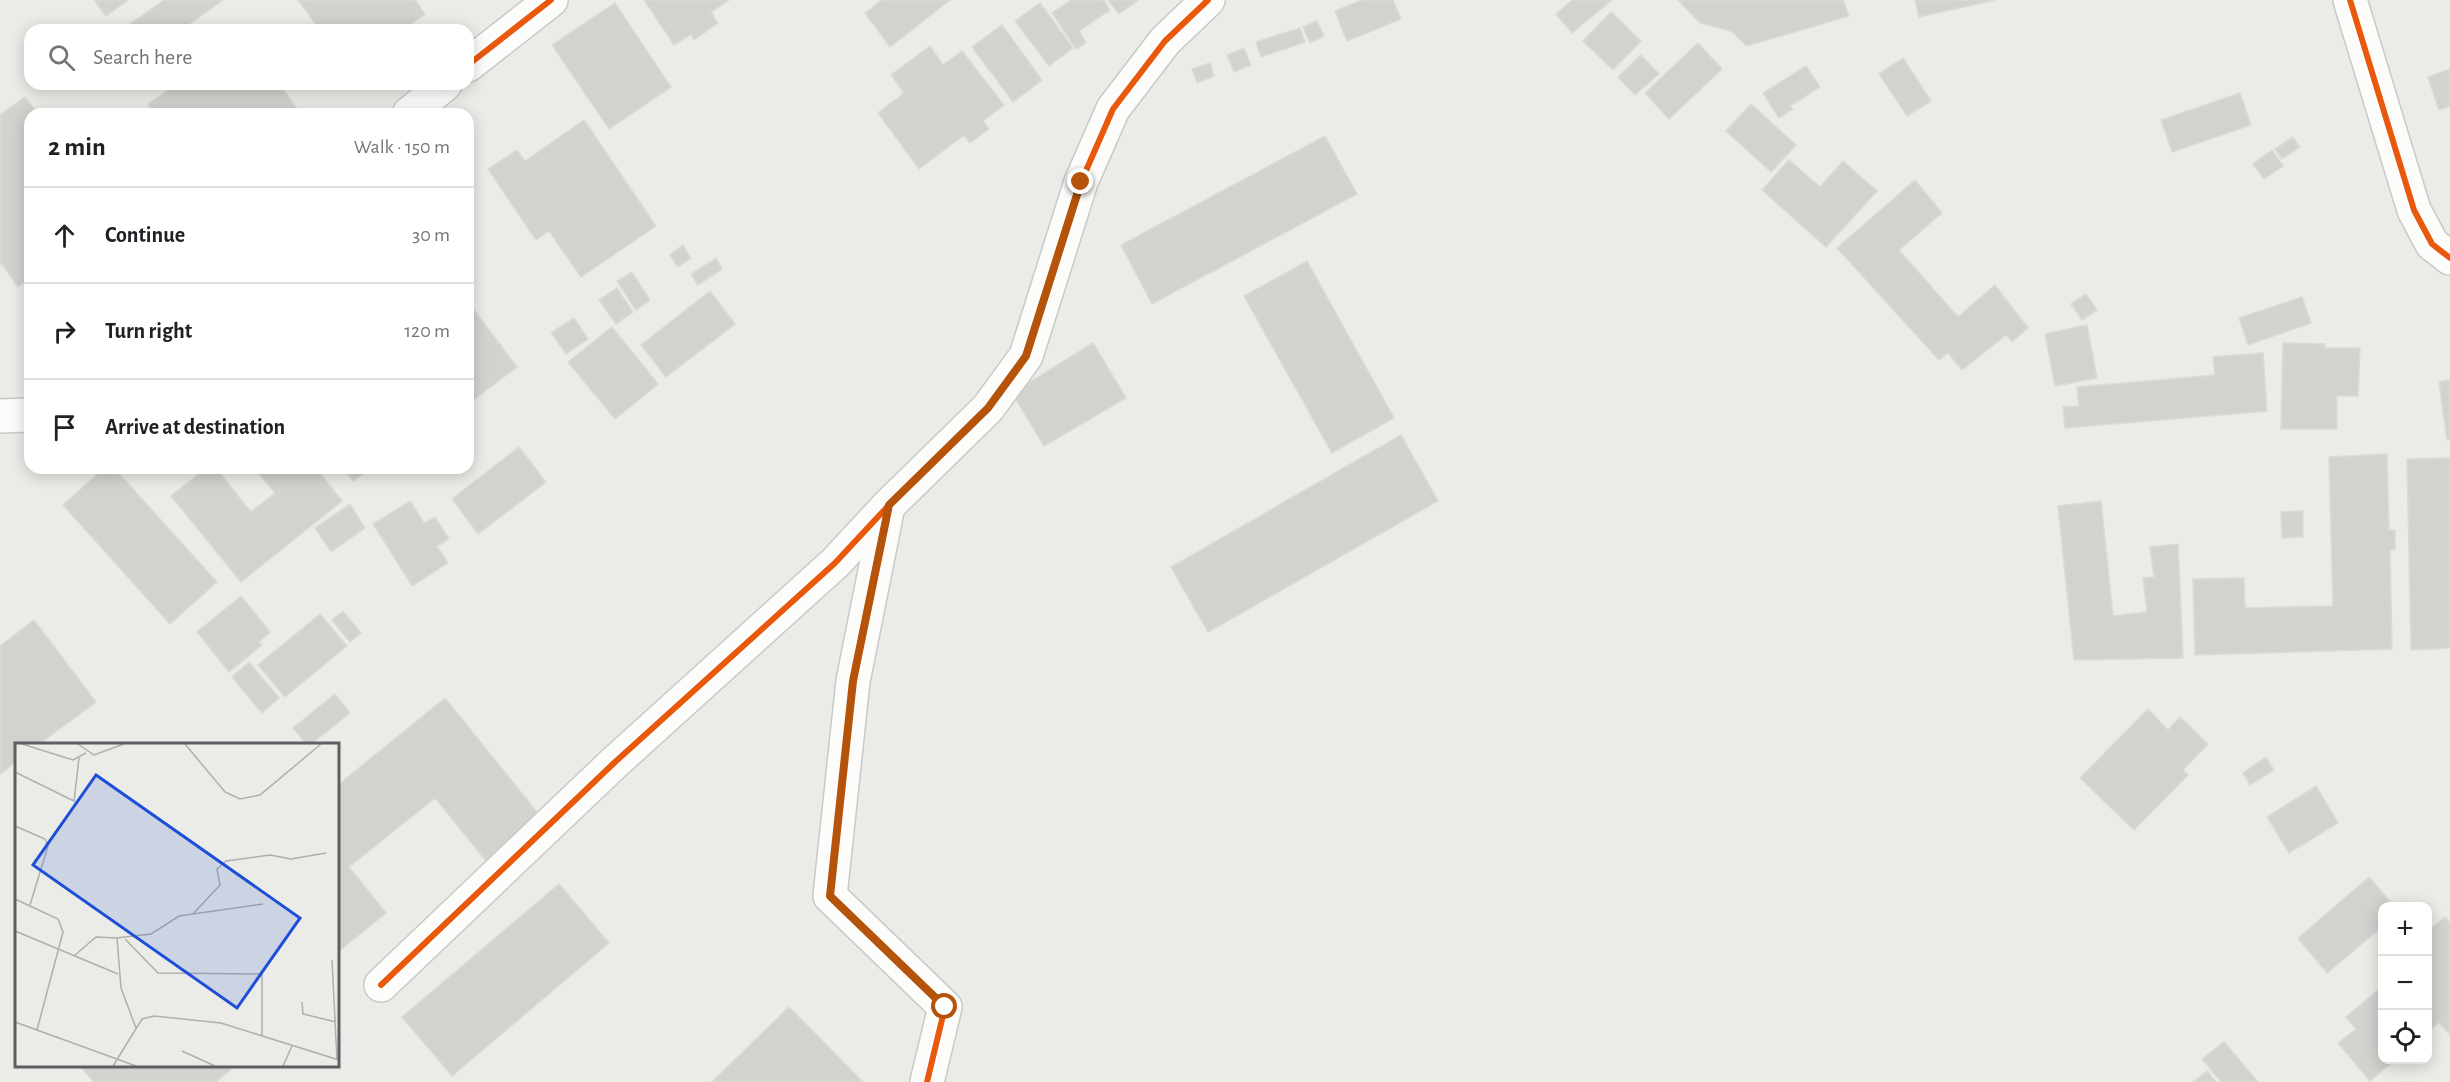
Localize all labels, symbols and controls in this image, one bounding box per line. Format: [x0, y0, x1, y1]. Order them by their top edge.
search box [24, 24, 474, 90]
icon: search [45, 41, 78, 74]
text: Search here [93, 46, 192, 68]
text: 2 min [48, 134, 106, 160]
text: Walk · 150 m [354, 137, 450, 157]
route end [1067, 168, 1093, 194]
icon: ahead [48, 219, 81, 252]
text: Continue [105, 224, 185, 246]
text: 30 m [412, 225, 450, 245]
icon: right [48, 315, 81, 348]
text: Turn right [105, 320, 192, 342]
text: 120 m [404, 321, 450, 341]
icon: arrive [48, 411, 81, 444]
text: Arrive at destination [105, 416, 285, 438]
inset map [15, 743, 339, 1067]
map controls [2378, 902, 2432, 1064]
button: + [2378, 902, 2432, 956]
button: − [2378, 956, 2432, 1010]
route start [931, 993, 957, 1019]
button: locate [2378, 1010, 2432, 1064]

